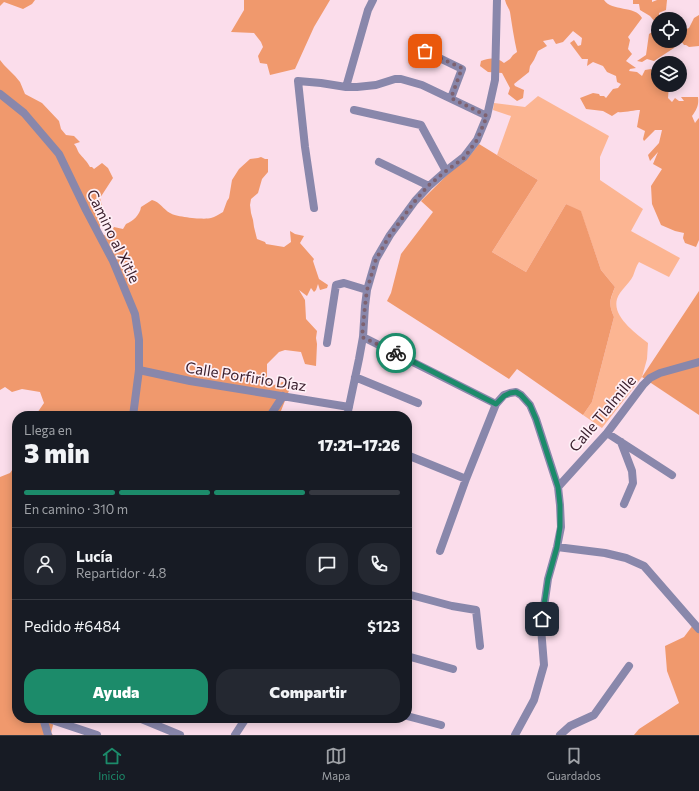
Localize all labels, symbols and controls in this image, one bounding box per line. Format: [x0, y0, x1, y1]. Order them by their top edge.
map controls [651, 12, 687, 92]
button: locate [651, 12, 687, 48]
pin [408, 34, 442, 68]
icon: bag [414, 40, 436, 62]
button: layers [651, 56, 687, 92]
street label: Camino al Xitle [84, 186, 144, 286]
courier [376, 333, 416, 373]
icon: bike [385, 342, 407, 364]
street label: Calle Porfirio Díaz [184, 358, 308, 394]
street label: Calle Tlalmille [565, 371, 639, 455]
text: Llega en [24, 422, 72, 438]
text: 17:21–17:26 [318, 436, 400, 454]
text: 3 min [24, 437, 90, 468]
text: En camino · 310 m [24, 501, 128, 517]
button: person [24, 543, 66, 585]
button: chat [306, 543, 348, 585]
button: phone [358, 543, 400, 585]
text: Lucía [76, 547, 113, 565]
text: Repartidor · 4.8 [76, 565, 166, 581]
pin [525, 602, 559, 636]
icon: home [531, 608, 553, 630]
text: Pedido #6484 [24, 617, 121, 635]
text: $123 [367, 617, 400, 635]
button: Ayuda [24, 669, 208, 715]
button: Compartir [216, 669, 400, 715]
tab: Inicio [98, 745, 125, 782]
tab: Mapa [322, 745, 350, 782]
tab: Guardados [547, 745, 601, 782]

